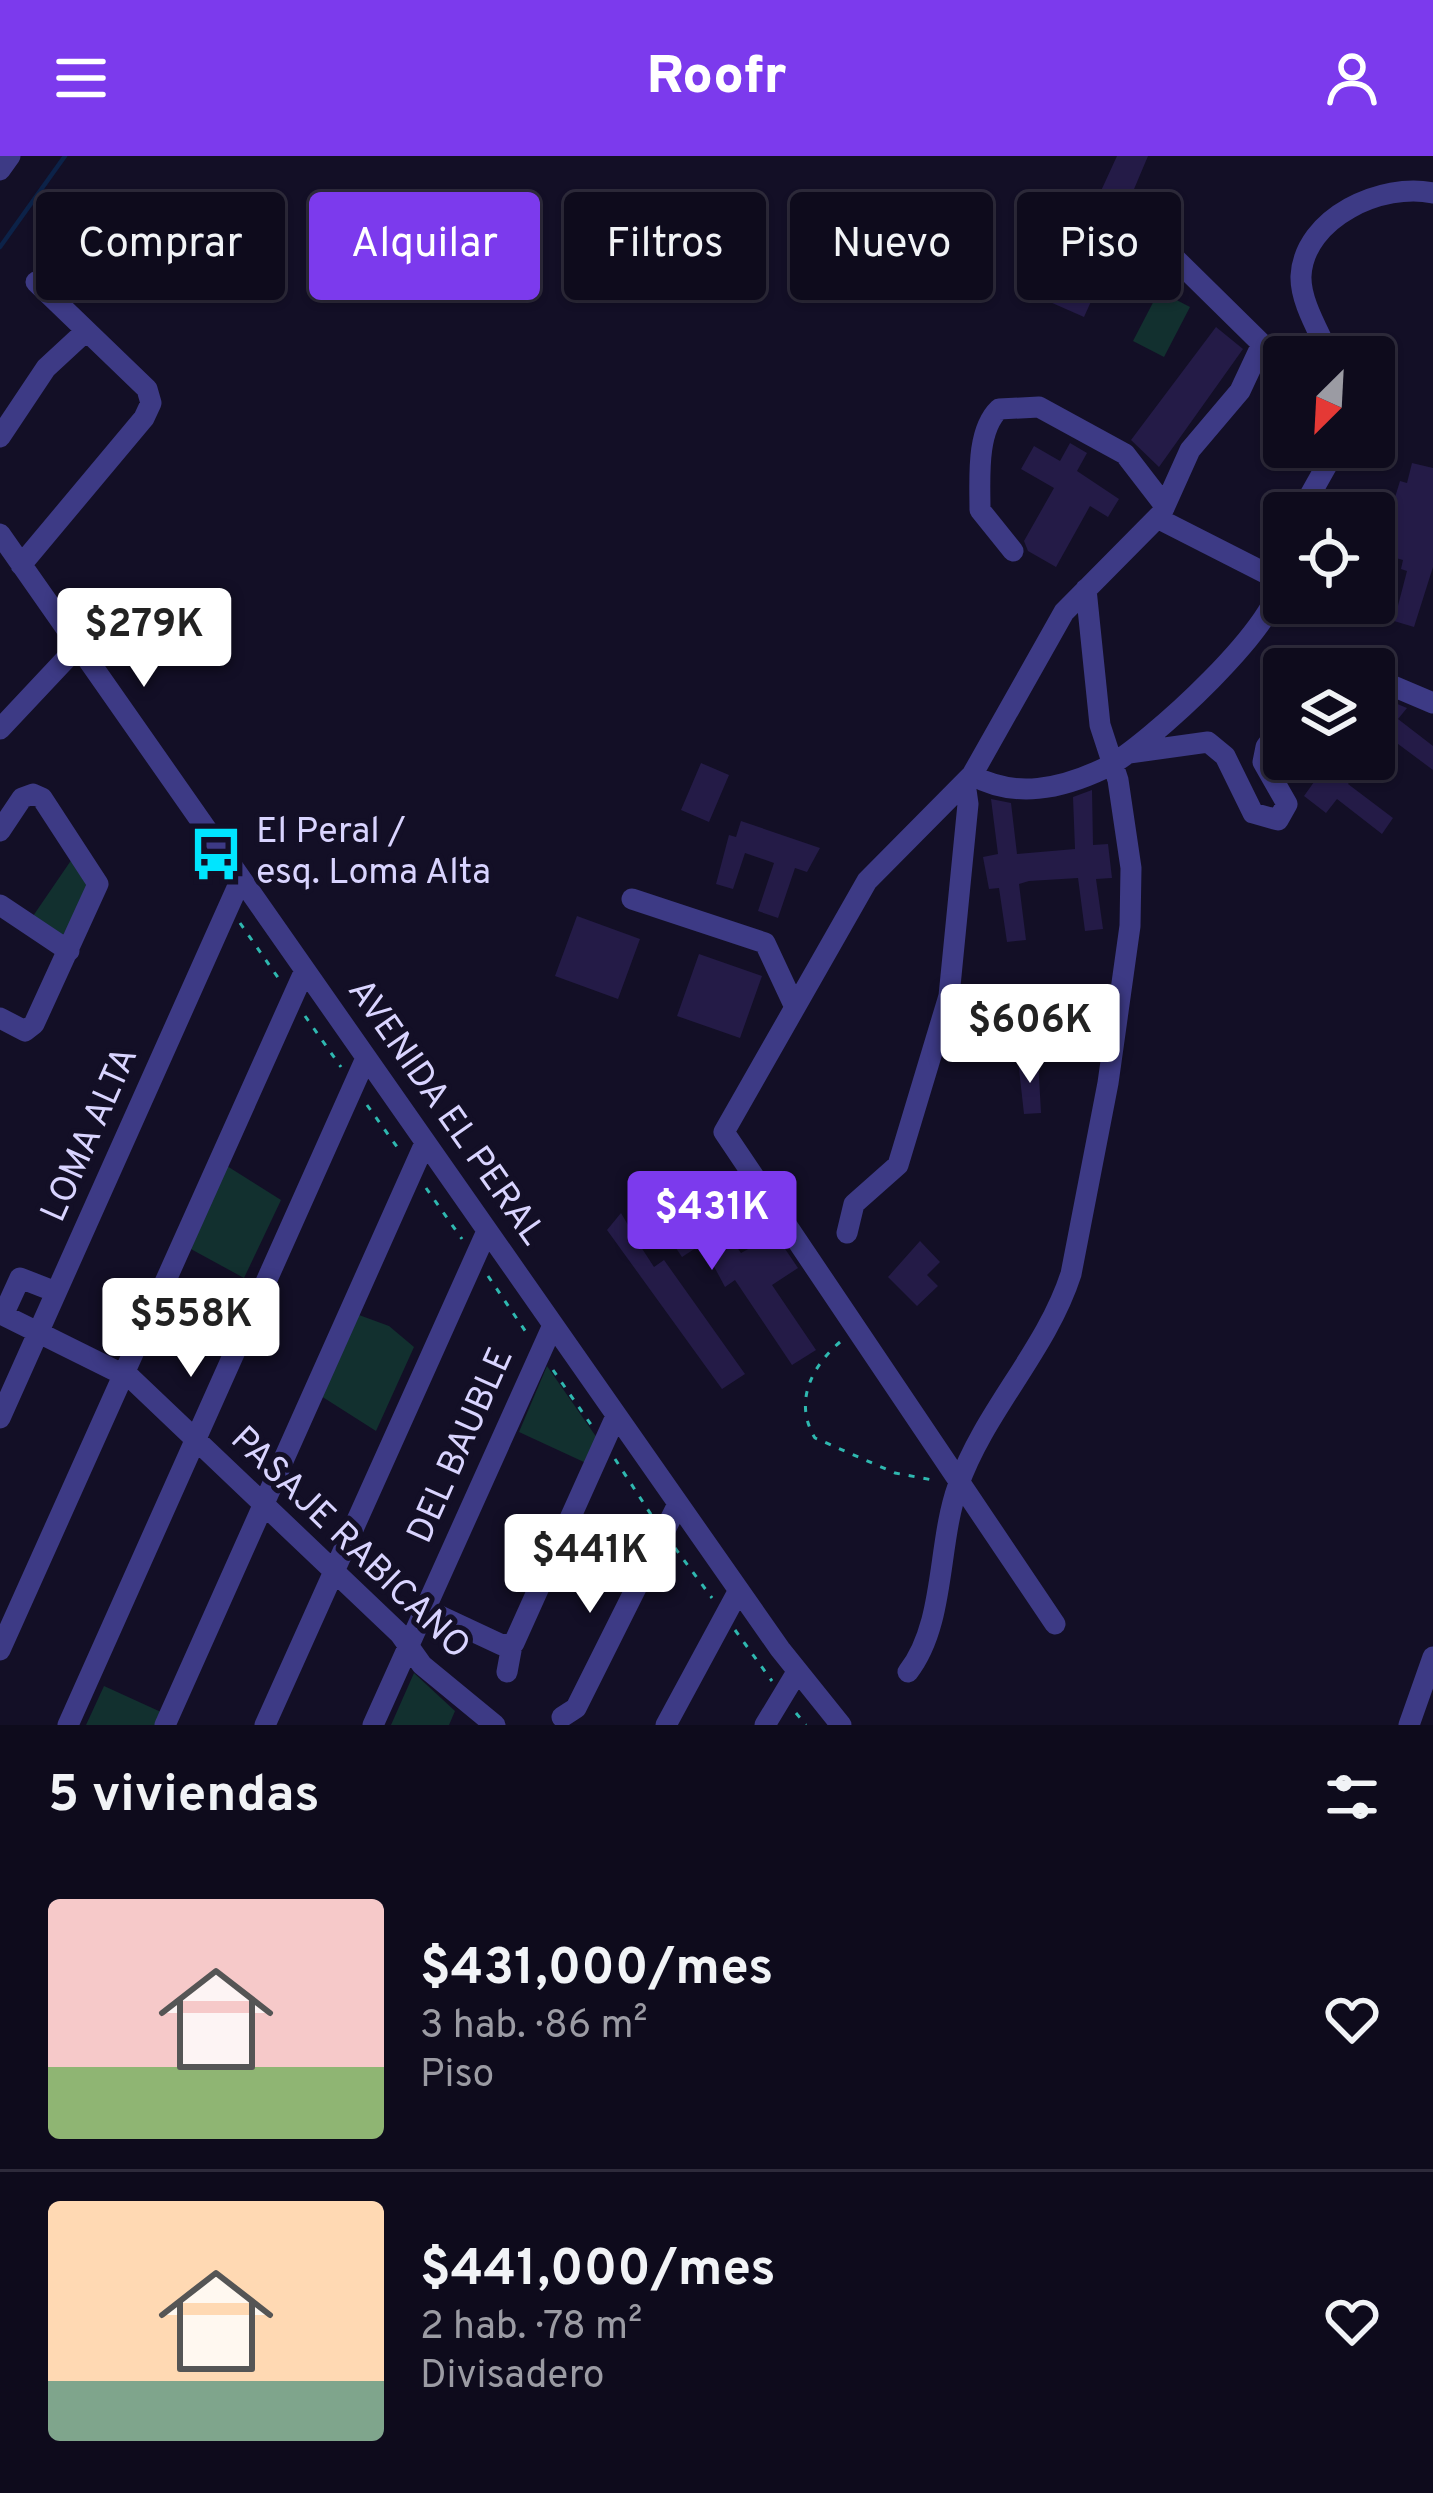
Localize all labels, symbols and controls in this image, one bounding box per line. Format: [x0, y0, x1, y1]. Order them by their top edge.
text: Roofr [646, 44, 787, 113]
icon: menu [48, 45, 114, 111]
icon: person [1319, 45, 1385, 111]
chip: Comprar [36, 192, 285, 300]
chip: Alquilar [309, 192, 540, 300]
chip: Filtros [564, 192, 766, 300]
chip: Nuevo [790, 192, 993, 300]
chip: Piso [1017, 192, 1181, 300]
north arrow [1263, 336, 1395, 468]
map controls [1263, 336, 1395, 780]
button: locate [1263, 492, 1395, 624]
pin: $279K [60, 588, 228, 690]
text: $279K [84, 602, 204, 651]
button: layers [1263, 648, 1395, 780]
place label: El Peral / esq. Loma Alta [256, 810, 491, 897]
bus stop icon: El Peral / esq. Loma Alta [187, 825, 245, 883]
street label: AVENIDA EL PERAL [336, 971, 554, 1255]
pin: $606K [946, 984, 1114, 1086]
text: $606K [968, 998, 1092, 1047]
street label: LOMA ALTA [32, 1040, 150, 1230]
pin: $431K [628, 1171, 796, 1273]
text: $431K [654, 1185, 770, 1234]
pin: $558K [107, 1278, 275, 1380]
text: $558K [129, 1292, 253, 1341]
street label: DEL BAUBLE [398, 1341, 526, 1551]
street label: PASAJE RABICANO [219, 1418, 479, 1670]
pin: $441K [506, 1514, 674, 1616]
text: $441K [532, 1528, 648, 1577]
icon: filters [1319, 1764, 1385, 1830]
text: 5 viviendas [48, 1765, 320, 1830]
text: $431,000/mes [420, 1938, 773, 2003]
icon: home [144, 1947, 288, 2091]
icon: heart [1319, 1986, 1385, 2052]
text: 3 hab. · 86 m² [420, 2003, 648, 2052]
text: Piso [420, 2052, 494, 2101]
text: $441,000/mes [420, 2239, 776, 2304]
icon: home [144, 2249, 288, 2393]
icon: heart [1319, 2288, 1385, 2354]
text: 2 hab. · 78 m² [420, 2304, 642, 2353]
text: Divisadero [420, 2353, 605, 2402]

